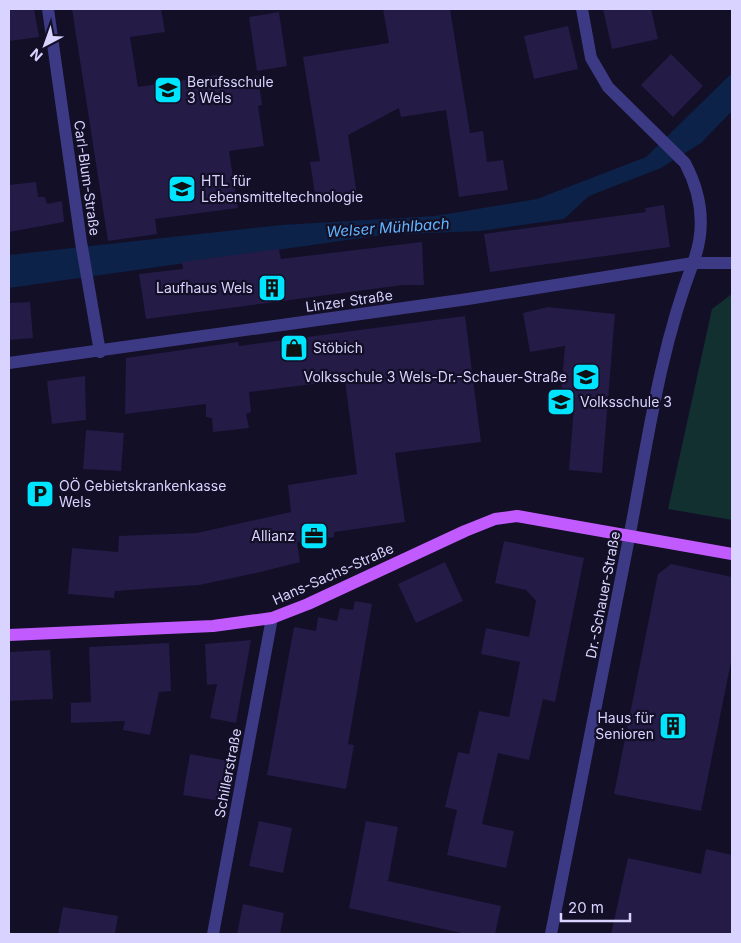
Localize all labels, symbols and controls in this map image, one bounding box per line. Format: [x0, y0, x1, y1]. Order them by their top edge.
north arrow [20, 20, 70, 70]
text: N [27, 45, 46, 65]
place label: Berufsschule 3 Wels [187, 73, 274, 106]
school or university icon: Berufsschule 3 Wels [153, 75, 183, 105]
street label: Carl-Blum-Straße [71, 119, 104, 237]
place label: HTL für Lebensmitteltechnologie [201, 172, 363, 205]
school or university icon: HTL für Lebensmitteltechnologie [167, 174, 197, 204]
water label: Welser Mühlbach [326, 214, 450, 241]
building icon: Laufhaus Wels [257, 273, 287, 303]
place label: Laufhaus Wels [156, 279, 253, 296]
street label: Linzer Straße [304, 286, 394, 315]
shop icon: Stöbich [279, 333, 309, 363]
place label: Stöbich [313, 339, 363, 356]
school or university icon: Volksschule 3 Wels-Dr.-Schauer-Straße [571, 362, 601, 392]
place label: Volksschule 3 Wels-Dr.-Schauer-Straße [304, 368, 567, 385]
school or university icon: Volksschule 3 [546, 387, 576, 417]
place label: Volksschule 3 [580, 393, 672, 410]
place label: OÖ Gebietskrankenkasse Wels [59, 477, 226, 510]
parking icon: OÖ Gebietskrankenkasse Wels [25, 479, 55, 509]
office icon: Allianz [299, 521, 329, 551]
place label: Allianz [251, 527, 295, 544]
street label: Dr.-Schauer-Straße [582, 530, 623, 660]
street label: Hans-Sachs-Straße [270, 539, 396, 608]
place label: Haus für Senioren [595, 709, 654, 742]
building icon: Haus für Senioren [658, 711, 688, 741]
street label: Schillerstraße [211, 727, 245, 819]
scale bar [561, 890, 630, 922]
text: 20 m [568, 898, 604, 917]

